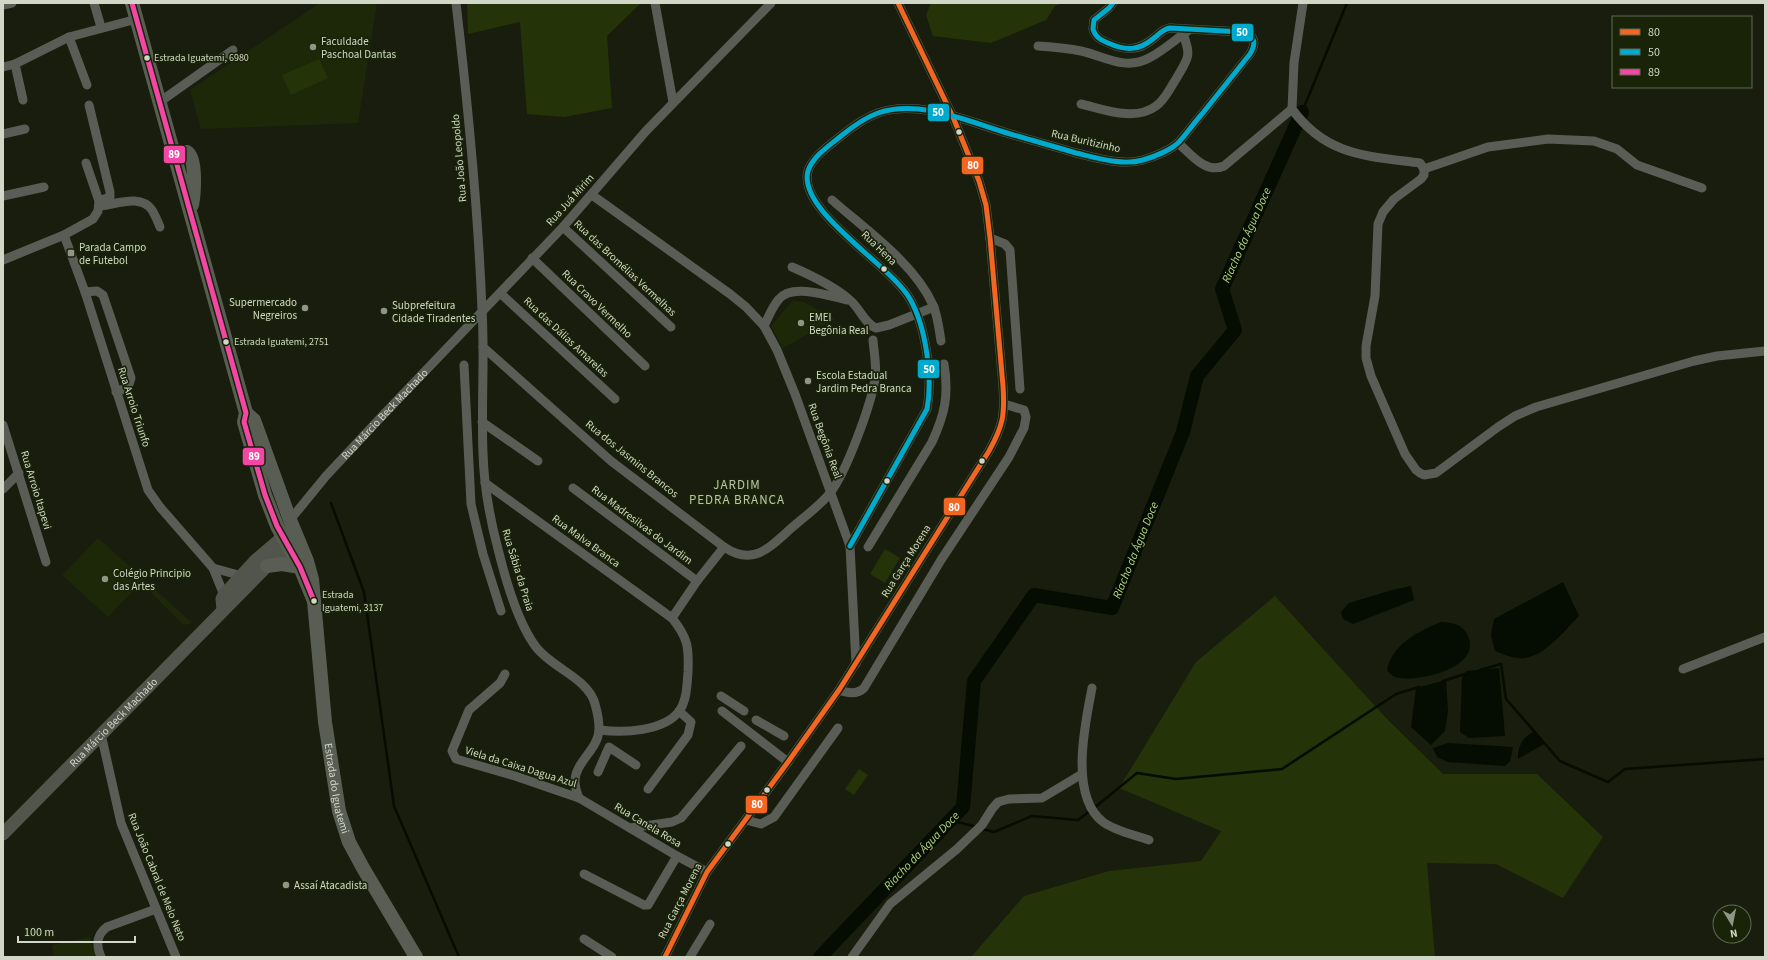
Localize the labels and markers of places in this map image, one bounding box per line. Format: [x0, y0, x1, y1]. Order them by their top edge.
place label: Faculdade Paschoal Dantas [321, 34, 397, 62]
marker: Faculdade Paschoal Dantas [308, 42, 318, 52]
place label: Estrada Iguatemi, 6980 [154, 51, 249, 65]
marker: Estrada Iguatemi, 6980 [142, 53, 152, 63]
unlabelled marker [954, 127, 964, 137]
place label: Parada Campo de Futebol [79, 240, 146, 268]
marker: Parada Campo de Futebol [66, 248, 76, 258]
unlabelled marker [879, 264, 889, 274]
place label: Supermercado Negreiros [229, 295, 297, 323]
place label: Subprefeitura Cidade Tiradentes [392, 298, 476, 326]
marker: Supermercado Negreiros [300, 303, 310, 313]
marker: Subprefeitura Cidade Tiradentes [379, 306, 389, 316]
place label: EMEI Begônia Real [809, 310, 869, 338]
marker: EMEI Begônia Real [796, 318, 806, 328]
place label: Estrada Iguatemi, 2751 [234, 335, 329, 349]
marker: Estrada Iguatemi, 2751 [221, 337, 231, 347]
place label: Escola Estadual Jardim Pedra Branca [816, 368, 912, 396]
marker: Escola Estadual Jardim Pedra Branca [803, 376, 813, 386]
unlabelled marker [977, 456, 987, 466]
unlabelled marker [882, 476, 892, 486]
place label: Colégio Principio das Artes [113, 566, 191, 594]
marker: Colégio Principio das Artes [100, 574, 110, 584]
place label: Estrada Iguatemi, 3137 [322, 588, 383, 615]
marker: Estrada Iguatemi, 3137 [309, 596, 319, 606]
unlabelled marker [762, 785, 772, 795]
unlabelled marker [723, 839, 733, 849]
place label: Assaí Atacadista [294, 878, 367, 893]
marker: Assaí Atacadista [281, 880, 291, 890]

